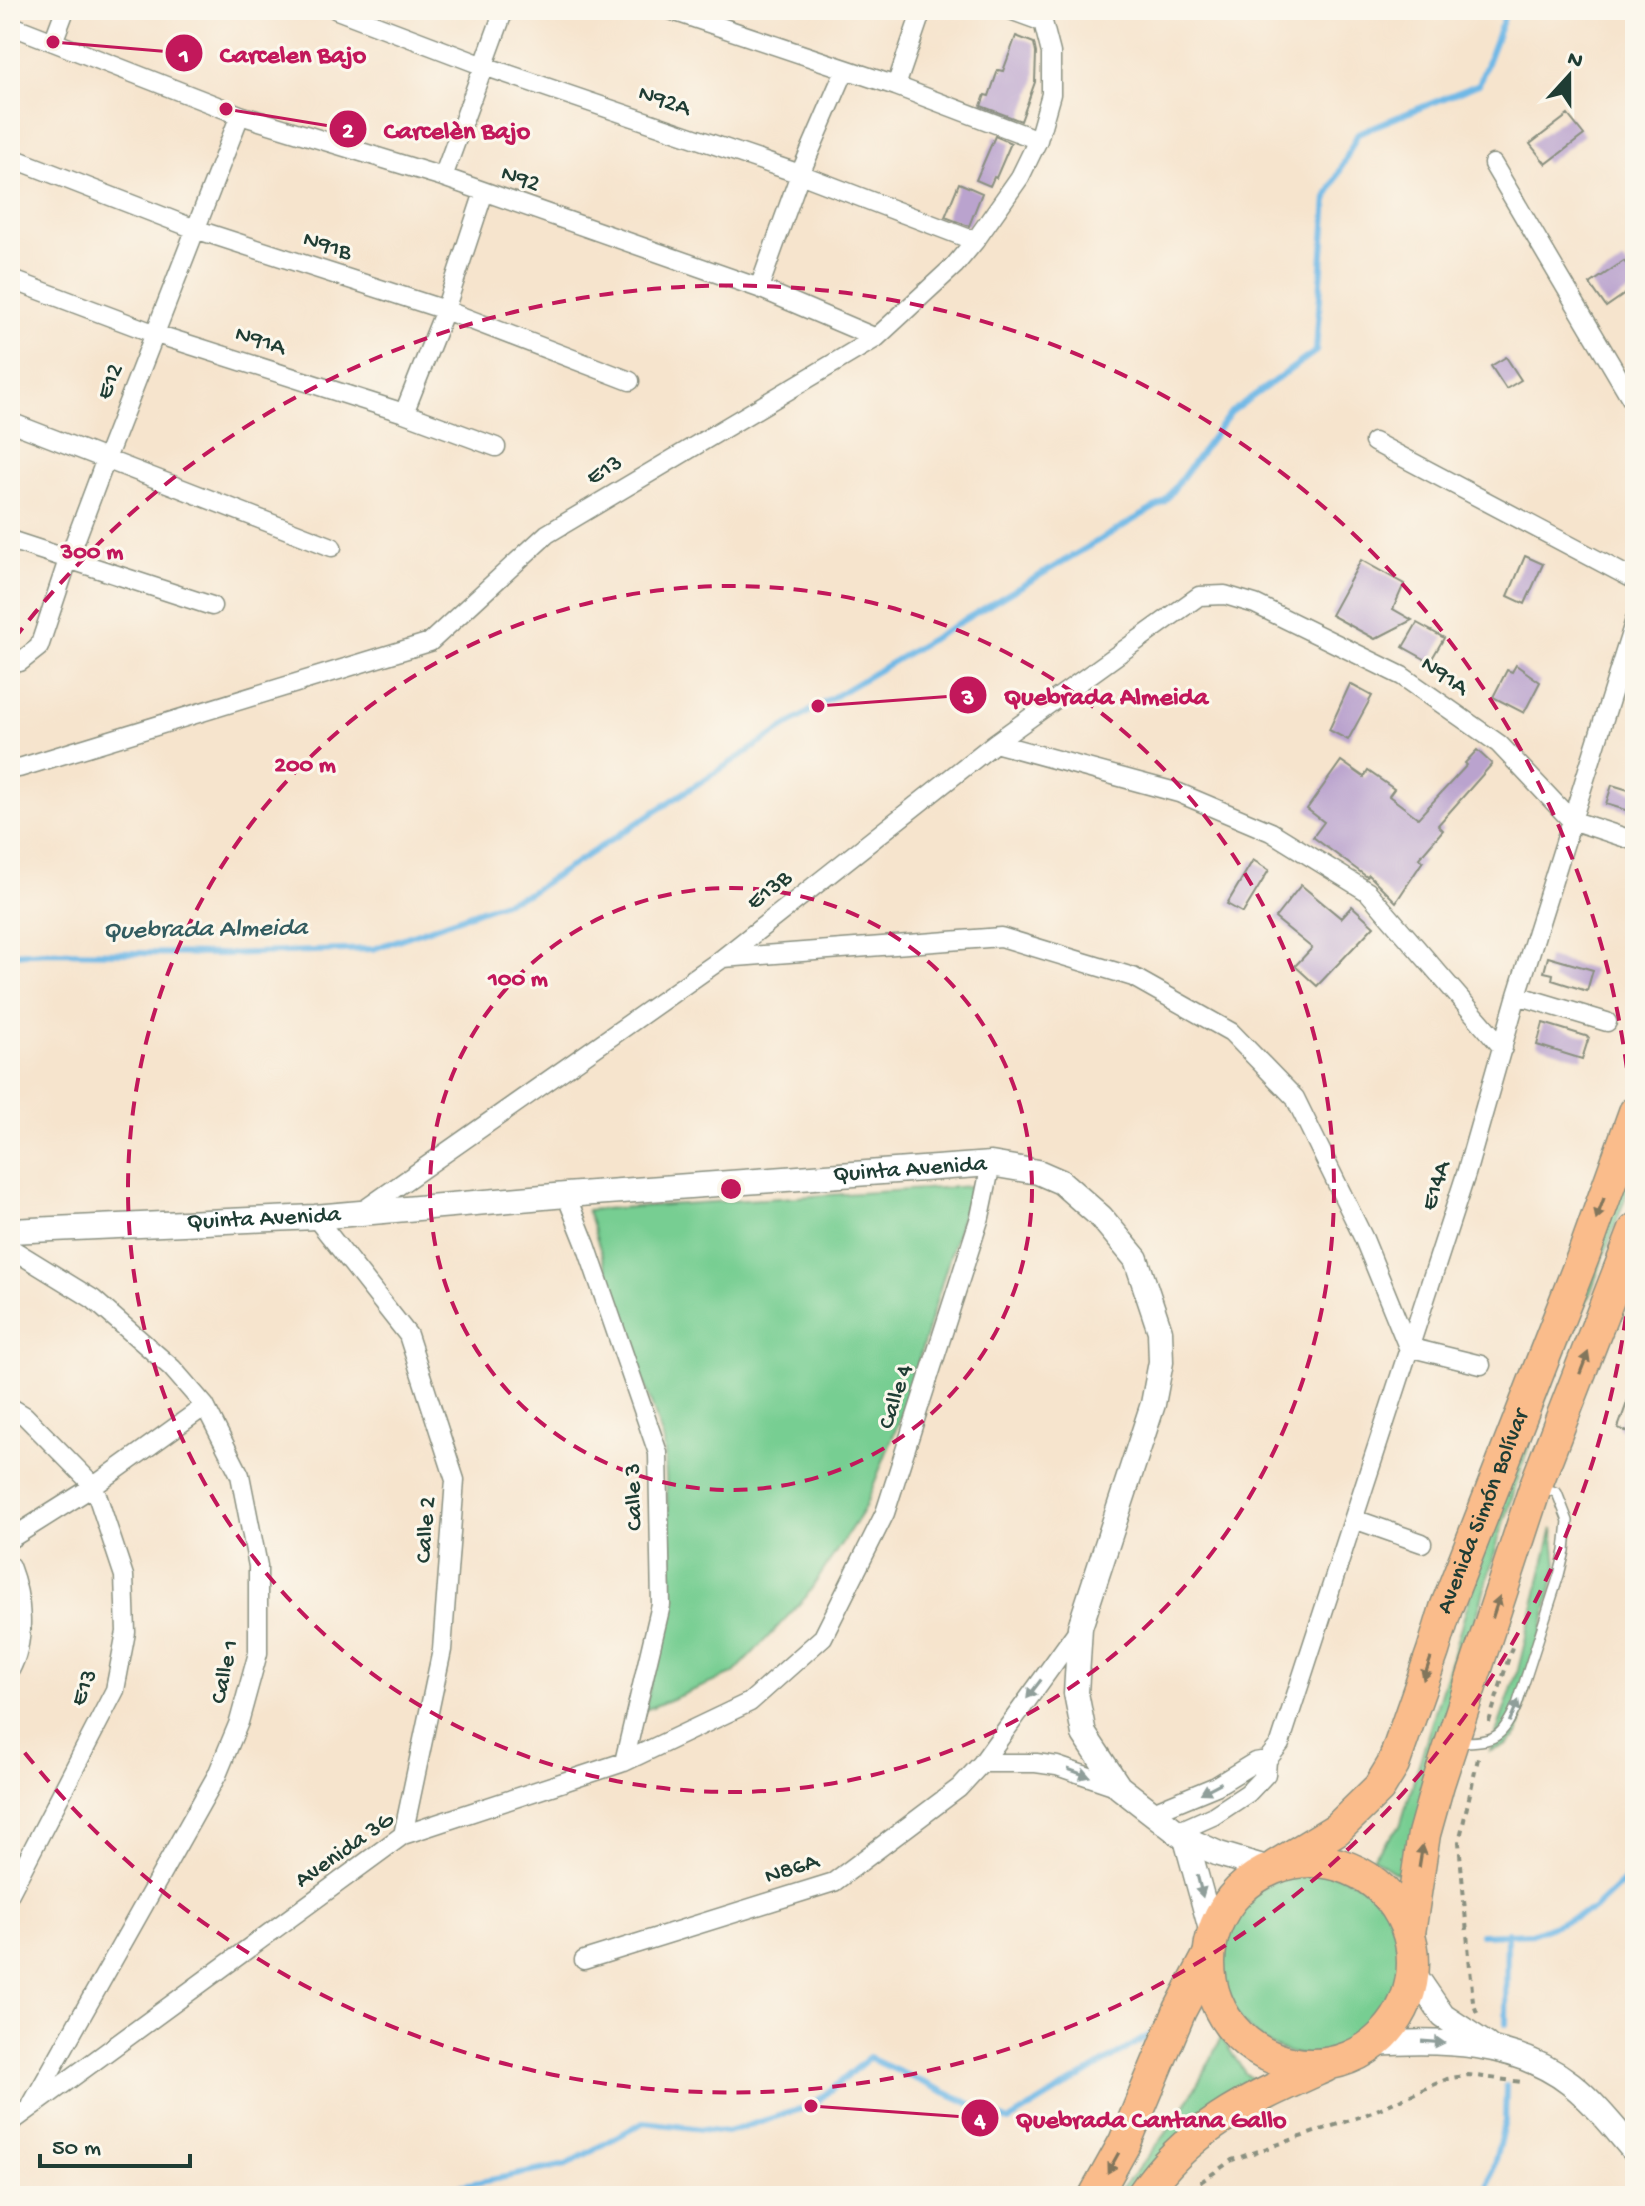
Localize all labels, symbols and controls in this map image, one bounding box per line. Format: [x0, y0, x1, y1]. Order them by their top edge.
callout: Carcelen Bajo [164, 28, 382, 78]
north arrow [1529, 36, 1609, 116]
text: Carcelen Bajo [220, 42, 367, 73]
text: 1 [178, 43, 189, 72]
text: N [1563, 46, 1586, 76]
street label: N92A [634, 80, 696, 125]
callout: Carcelèn Bajo [328, 104, 547, 154]
text: 2 [342, 118, 354, 147]
text: Carcelèn Bajo [384, 118, 531, 149]
street label: N92 [497, 160, 544, 200]
street label: N91B [299, 226, 356, 269]
street label: N91A [231, 320, 291, 364]
street label: E12 [91, 359, 131, 404]
street label: E13 [582, 449, 628, 493]
text: 300 m [60, 539, 123, 568]
street label: N91A [1415, 651, 1475, 704]
callout: Quebrada Almeida [948, 670, 1224, 720]
text: Quebrada Almeida [1004, 684, 1210, 715]
text: 3 [961, 685, 974, 714]
text: 200 m [274, 752, 336, 781]
street label: E13B [742, 864, 799, 918]
water label: Quebrada Almeida [102, 914, 309, 948]
text: 100 m [487, 966, 548, 995]
street label: Quinta Avenida [832, 1150, 988, 1190]
street label: E14A [1415, 1156, 1459, 1214]
centre of rings [717, 1175, 745, 1203]
one-way arrow [1594, 1198, 1606, 1222]
street label: Quinta Avenida [186, 1200, 342, 1237]
one-way arrow [1578, 1350, 1591, 1374]
street label: Calle 4 [873, 1360, 921, 1433]
street label: Avenida Simón Bolívar [1431, 1403, 1537, 1618]
street label: Calle 3 [619, 1463, 651, 1531]
street label: Calle 2 [410, 1495, 444, 1564]
one-way arrow [1490, 1595, 1502, 1619]
street label: Calle 1 [205, 1637, 247, 1707]
one-way arrow [1421, 1657, 1433, 1681]
street label: E13 [65, 1665, 105, 1711]
one-way arrow [1027, 1679, 1042, 1700]
one-way arrow [1507, 1699, 1520, 1723]
one-way arrow [1067, 1768, 1091, 1780]
one-way arrow [1200, 1781, 1223, 1794]
street label: Avenida 3G [290, 1806, 401, 1896]
one-way arrow [1415, 1843, 1428, 1868]
street label: N86A [761, 1847, 824, 1892]
one-way arrow [1195, 1873, 1207, 1898]
one-way arrow [1421, 2036, 1446, 2049]
callout: Quebrada Cantana Gallo [960, 2093, 1303, 2143]
text: Quebrada Cantana Gallo [1016, 2107, 1287, 2138]
text: 4 [973, 2108, 986, 2137]
scale bar [40, 2118, 190, 2168]
text: 50 m [52, 2135, 101, 2164]
one-way arrow [1106, 2152, 1120, 2174]

